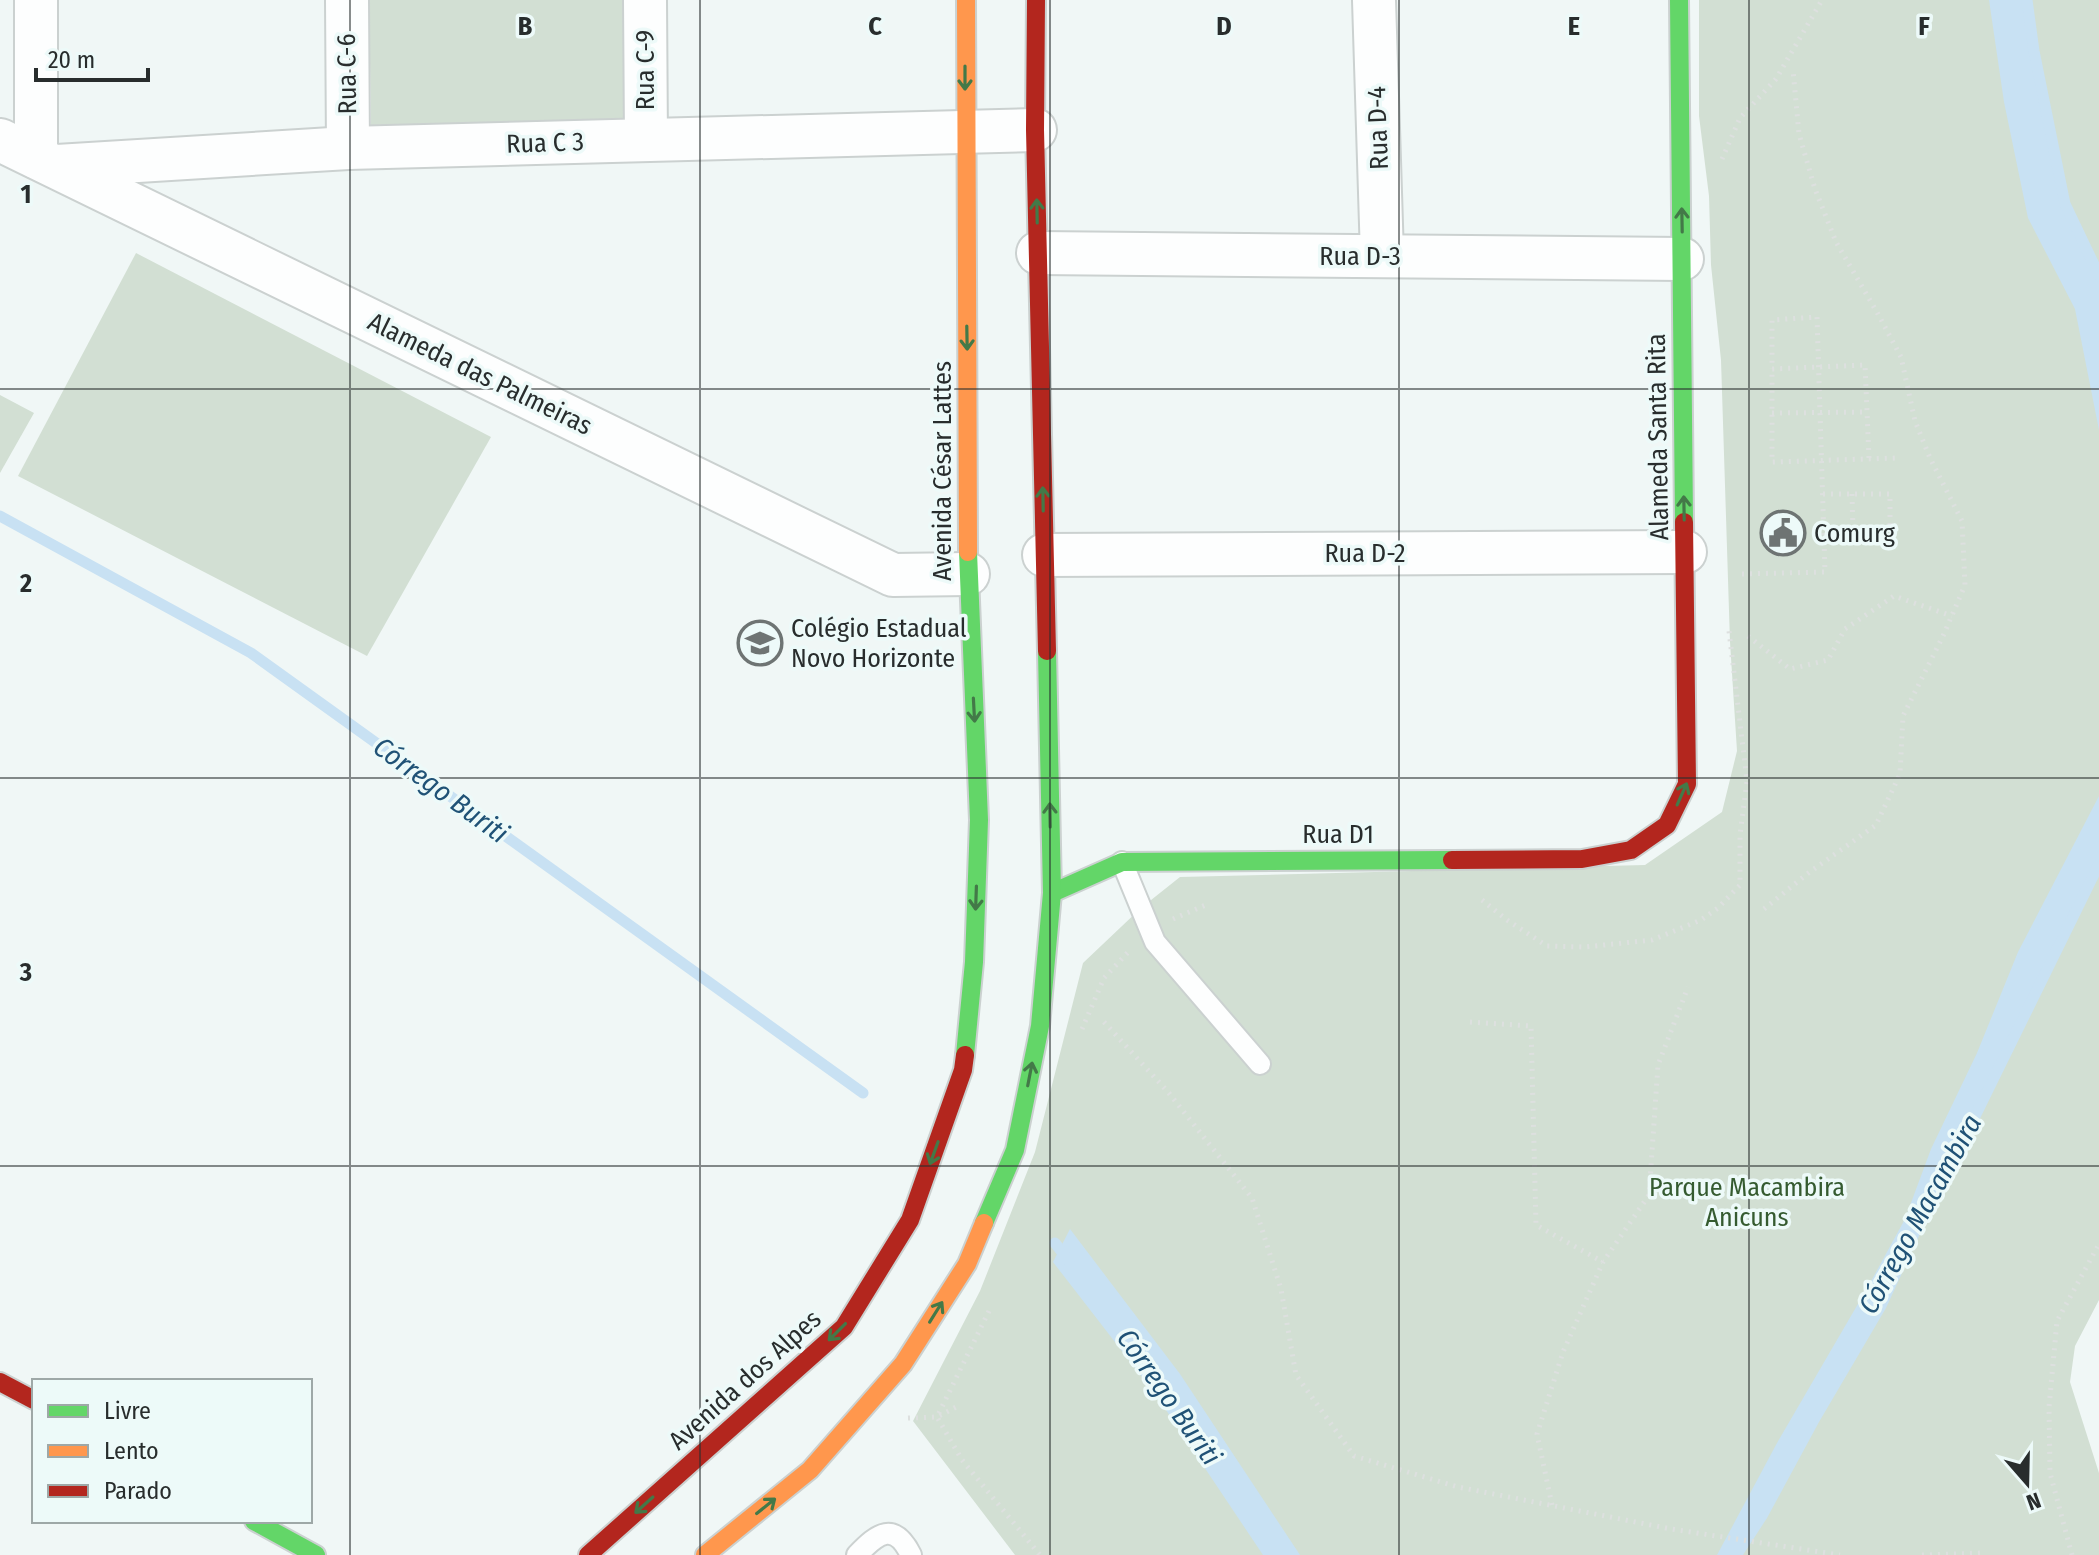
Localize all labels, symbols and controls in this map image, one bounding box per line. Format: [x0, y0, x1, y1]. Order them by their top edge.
text: B [518, 11, 533, 42]
text: C [868, 11, 882, 42]
text: D [1216, 11, 1232, 42]
text: E [1568, 11, 1580, 42]
text: F [1918, 11, 1930, 42]
street label: Rua C-9 [630, 30, 661, 110]
scale bar [36, 32, 148, 82]
street label: Rua C-6 [331, 33, 363, 115]
text: 20 m [48, 46, 95, 74]
one-way arrow [957, 64, 973, 91]
street label: Rua D-4 [1361, 86, 1395, 170]
street label: Rua C 3 [506, 126, 584, 160]
text: 1 [21, 179, 32, 210]
one-way arrow [1030, 198, 1045, 225]
one-way arrow [1674, 207, 1689, 234]
street label: Rua D-3 [1319, 241, 1401, 272]
street label: Alameda das Palmeiras [363, 306, 597, 442]
one-way arrow [959, 324, 975, 351]
street label: Alameda Santa Rita [1641, 333, 1675, 541]
street label: Avenida César Lattes [927, 361, 958, 581]
one-way arrow [1036, 486, 1051, 513]
one-way arrow [1677, 495, 1692, 522]
public building icon: Comurg [1759, 509, 1807, 557]
place label: Comurg [1814, 518, 1896, 549]
street label: Rua D-2 [1324, 538, 1406, 569]
text: 2 [19, 568, 32, 599]
place label: Colégio Estadual Novo Horizonte [791, 613, 967, 674]
school or university icon: Colégio Estadual Novo Horizonte [736, 619, 784, 667]
one-way arrow [967, 696, 982, 723]
water label: Córrego Buriti [367, 730, 515, 850]
one-way arrow [1675, 783, 1690, 807]
one-way arrow [1042, 802, 1058, 829]
street label: Rua D1 [1302, 819, 1374, 850]
one-way arrow [969, 884, 984, 911]
text: 3 [19, 957, 32, 988]
one-way arrow [1024, 1062, 1039, 1087]
water label: Córrego Macambira [1852, 1109, 1988, 1319]
one-way arrow [926, 1140, 940, 1164]
park label: Parque Macambira Anicuns [1649, 1172, 1845, 1233]
one-way arrow [929, 1301, 945, 1324]
street label: Avenida dos Alpes [662, 1304, 828, 1456]
one-way arrow [828, 1322, 847, 1341]
water label: Córrego Buriti [1110, 1323, 1228, 1471]
legend [32, 1379, 312, 1523]
text: Livre [104, 1397, 151, 1425]
text: Lento [104, 1437, 159, 1465]
north arrow [1987, 1443, 2067, 1523]
text: Parado [104, 1477, 172, 1505]
text: N [2023, 1486, 2044, 1516]
one-way arrow [634, 1496, 654, 1514]
one-way arrow [755, 1497, 776, 1515]

